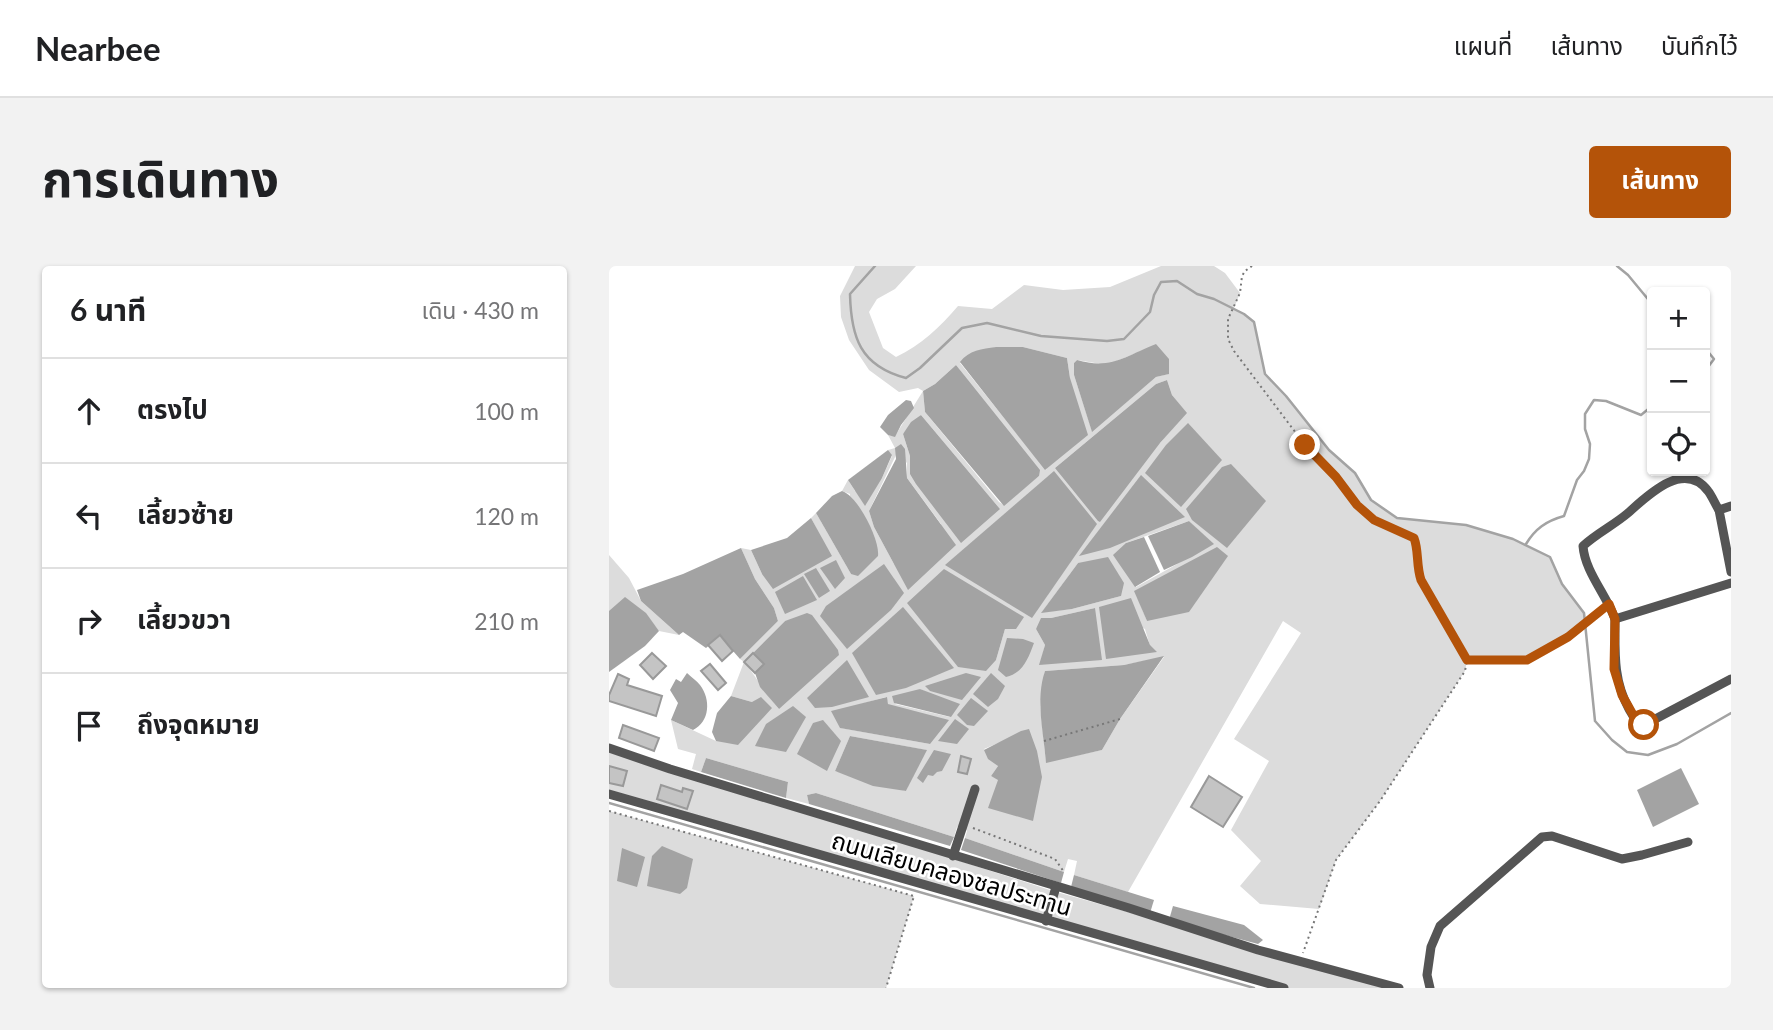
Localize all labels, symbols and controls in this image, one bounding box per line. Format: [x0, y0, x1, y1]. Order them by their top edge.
text: Nearbee [35, 28, 161, 68]
text: แผนที่ [1454, 31, 1512, 60]
text: เส้นทาง [1550, 31, 1623, 60]
text: บันทึกไว้ [1661, 31, 1738, 60]
button: เส้นทาง [1589, 146, 1731, 218]
text: การเดินทาง [42, 149, 279, 207]
map controls [1647, 287, 1710, 476]
button: + [1647, 287, 1710, 350]
text: 6 นาที [70, 291, 146, 327]
text: เดิน · 430 m [422, 296, 539, 324]
button: − [1647, 350, 1710, 413]
icon: ahead [70, 392, 108, 430]
text: ตรงไป [137, 393, 208, 425]
text: 100 m [474, 397, 539, 425]
button: locate [1647, 413, 1710, 476]
route end [1289, 429, 1320, 460]
icon: left [70, 497, 108, 535]
text: เลี้ยวซ้าย [137, 498, 234, 530]
text: 120 m [474, 502, 539, 530]
icon: right [70, 602, 108, 640]
text: เลี้ยวขวา [137, 603, 231, 635]
text: 210 m [474, 607, 539, 635]
icon: arrive [70, 707, 108, 745]
text: ถึงจุดหมาย [137, 708, 260, 740]
route start [1628, 709, 1659, 740]
street label: ถนนเลียบคลองชลประทาน [829, 825, 1075, 921]

